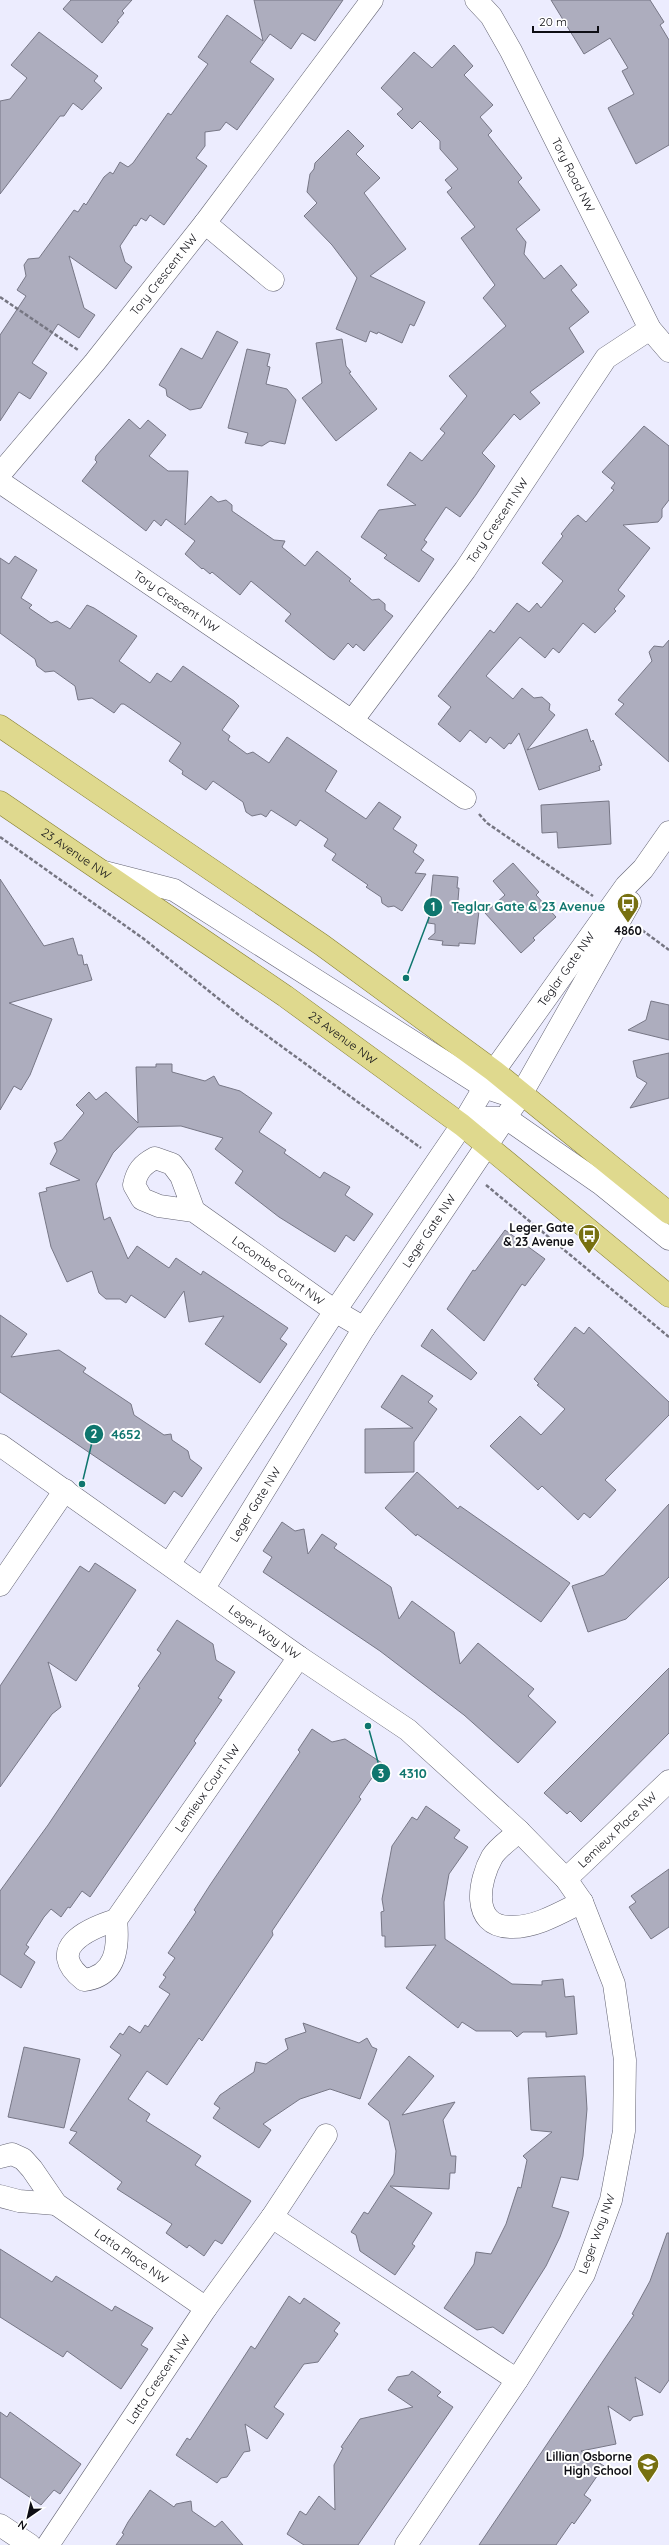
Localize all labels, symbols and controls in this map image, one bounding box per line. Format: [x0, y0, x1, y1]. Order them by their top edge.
scale bar [533, 8, 598, 34]
text: 20 m [539, 14, 567, 29]
street label: Tory Road NW [549, 135, 599, 215]
street label: Tory Crescent NW [127, 230, 201, 318]
street label: Tory Crescent NW [463, 475, 531, 566]
street label: Tory Crescent NW [131, 567, 222, 636]
street label: 23 Avenue NW [39, 824, 114, 883]
bus stop icon: 4860 [615, 891, 641, 924]
callout: Teglar Gate & 23 Avenue [423, 894, 614, 919]
text: Teglar Gate & 23 Avenue [451, 898, 605, 914]
text: 1 [431, 899, 435, 914]
place label: 4860 [614, 923, 642, 938]
street label: Teglar Gate NW [534, 929, 598, 1009]
street label: 23 Avenue NW [306, 1008, 380, 1068]
street label: Leger Gate NW [399, 1191, 459, 1270]
place label: Leger Gate & 23 Avenue [503, 1220, 574, 1249]
bus stop icon: Leger Gate & 23 Avenue [576, 1222, 602, 1255]
street label: Lacombe Court NW [229, 1232, 328, 1308]
callout: 4652 [84, 1422, 149, 1447]
text: 2 [91, 1426, 98, 1441]
text: 4652 [111, 1426, 141, 1442]
street label: Leger Gate NW [226, 1464, 284, 1545]
street label: Leger Way NW [226, 1602, 304, 1663]
street label: Lemieux Court NW [171, 1741, 243, 1835]
callout: 4310 [371, 1761, 435, 1786]
text: 4310 [399, 1765, 427, 1781]
text: 3 [378, 1766, 384, 1781]
street label: Lemieux Place NW [575, 1788, 660, 1871]
street label: Leger Way NW [575, 2191, 618, 2276]
street label: Latta Place NW [92, 2225, 172, 2287]
street label: Latta Crescent NW [123, 2331, 193, 2427]
place label: Lillian Osborne High School [546, 2449, 632, 2478]
school or university icon: Lillian Osborne High School [635, 2451, 661, 2484]
north arrow [8, 2497, 48, 2537]
text: N [15, 2517, 30, 2533]

